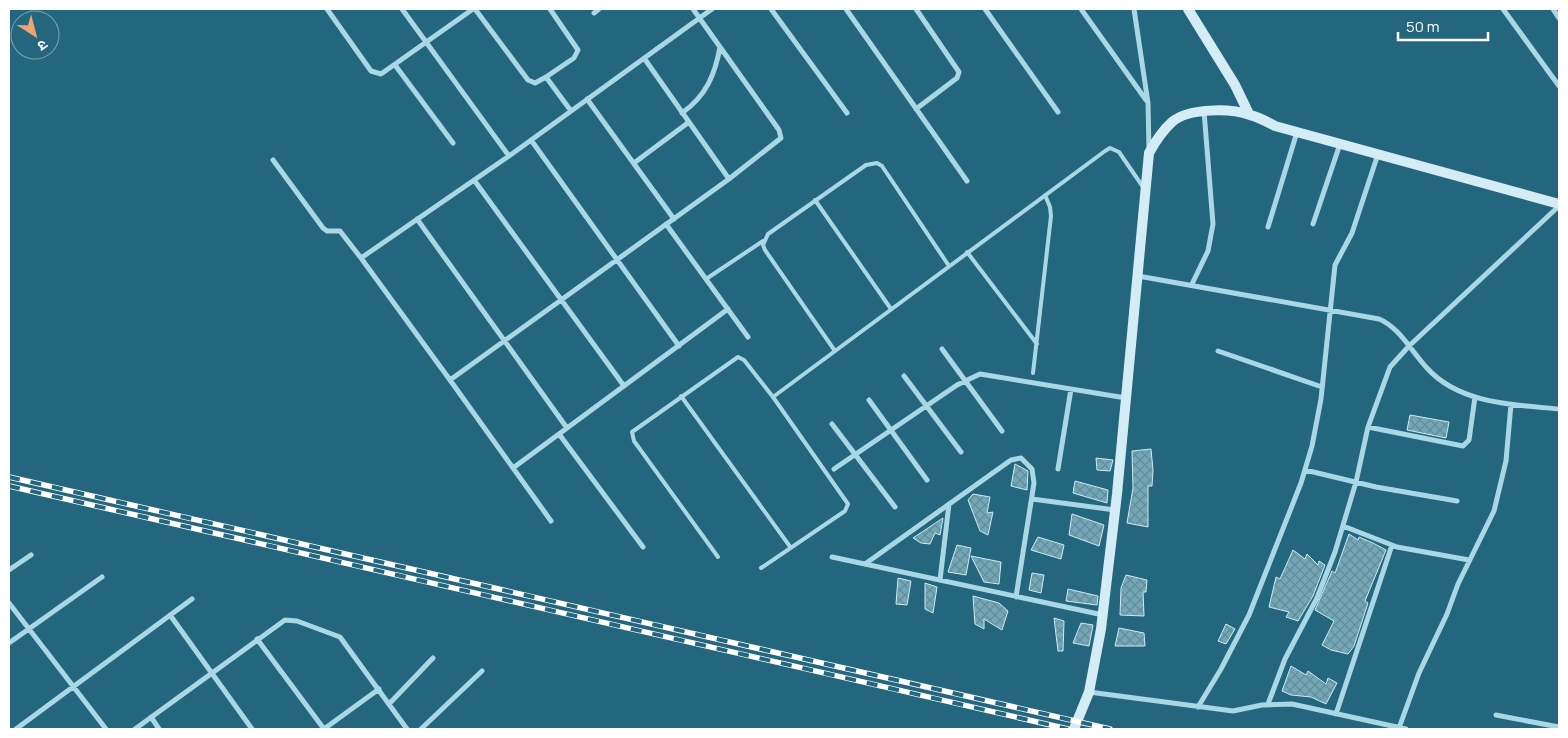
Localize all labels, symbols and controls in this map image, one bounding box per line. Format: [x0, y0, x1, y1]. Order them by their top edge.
north arrow [10, 10, 60, 60]
scale bar [1398, 10, 1488, 42]
text: 50 m [1406, 16, 1440, 37]
text: उ [33, 36, 52, 56]

